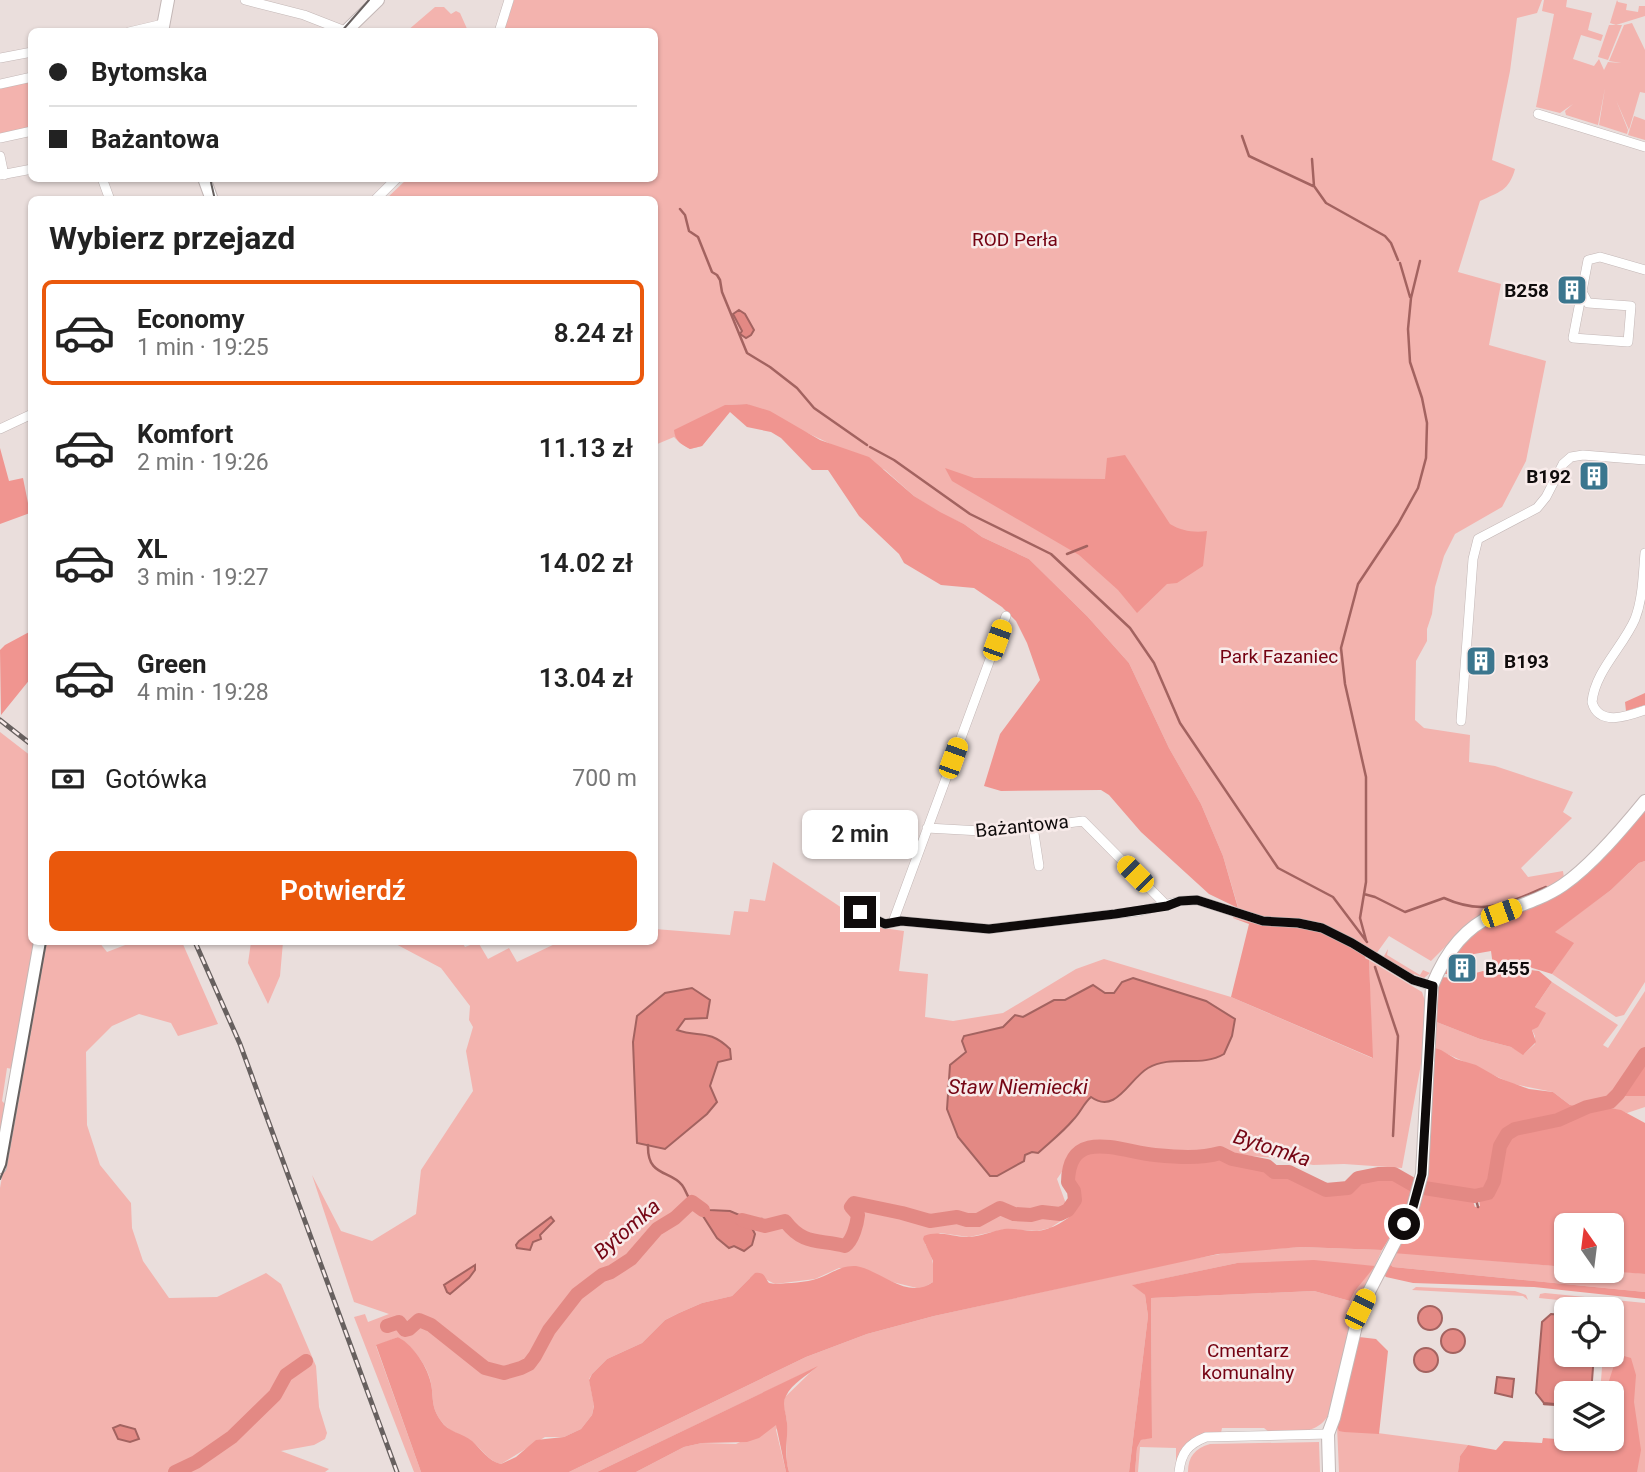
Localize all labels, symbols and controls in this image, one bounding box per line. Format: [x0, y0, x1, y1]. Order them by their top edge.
text: Bytomska [91, 57, 208, 87]
text: Bażantowa [91, 124, 219, 154]
text: Wybierz przejazd [49, 219, 295, 257]
park label: ROD Perła [972, 228, 1058, 251]
building icon: B258 [1555, 273, 1589, 307]
place label: B258 [1504, 279, 1549, 302]
icon: car [53, 301, 116, 364]
text: Economy [137, 304, 244, 334]
text: 8.24 zł [554, 318, 633, 348]
text: 1 min · 19:25 [137, 334, 269, 361]
icon: car [53, 416, 116, 479]
text: Komfort [137, 419, 233, 449]
text: 11.13 zł [539, 433, 633, 463]
text: 2 min · 19:26 [137, 449, 269, 476]
building icon: B192 [1577, 459, 1611, 493]
place label: B192 [1526, 465, 1571, 488]
icon: car [53, 531, 116, 594]
text: XL [137, 534, 168, 564]
text: 14.02 zł [539, 548, 633, 578]
text: 3 min · 19:27 [137, 564, 269, 591]
car [980, 617, 1015, 663]
building icon: B193 [1464, 644, 1498, 678]
park label: Park Fazaniec [1220, 645, 1338, 668]
icon: car [53, 646, 116, 709]
text: Green [137, 649, 207, 679]
place label: B193 [1504, 650, 1549, 673]
text: 13.04 zł [539, 663, 633, 693]
text: 4 min · 19:28 [137, 679, 269, 706]
car [936, 735, 971, 781]
icon: cash [49, 760, 87, 798]
text: Gotówka [105, 764, 207, 794]
text: 700 m [572, 765, 637, 792]
callout: 2 min [802, 810, 918, 860]
street label: Bażantowa [974, 810, 1070, 842]
text: 2 min [831, 821, 889, 848]
button: Potwierdź [49, 851, 637, 931]
car [1113, 852, 1158, 896]
route end [844, 896, 876, 928]
car [1478, 896, 1525, 930]
building icon: B455 [1445, 951, 1479, 985]
place label: B455 [1485, 957, 1530, 980]
water label: Staw Niemiecki [948, 1075, 1088, 1099]
water label: Bytomka [1230, 1124, 1314, 1172]
water label: Bytomka [589, 1194, 665, 1264]
route start [1388, 1208, 1420, 1240]
north arrow [1554, 1213, 1624, 1283]
map controls [1554, 1213, 1624, 1451]
car [1342, 1286, 1379, 1332]
button: locate [1554, 1297, 1624, 1367]
park label: Cmentarz komunalny [1202, 1339, 1294, 1384]
button: layers [1554, 1381, 1624, 1451]

